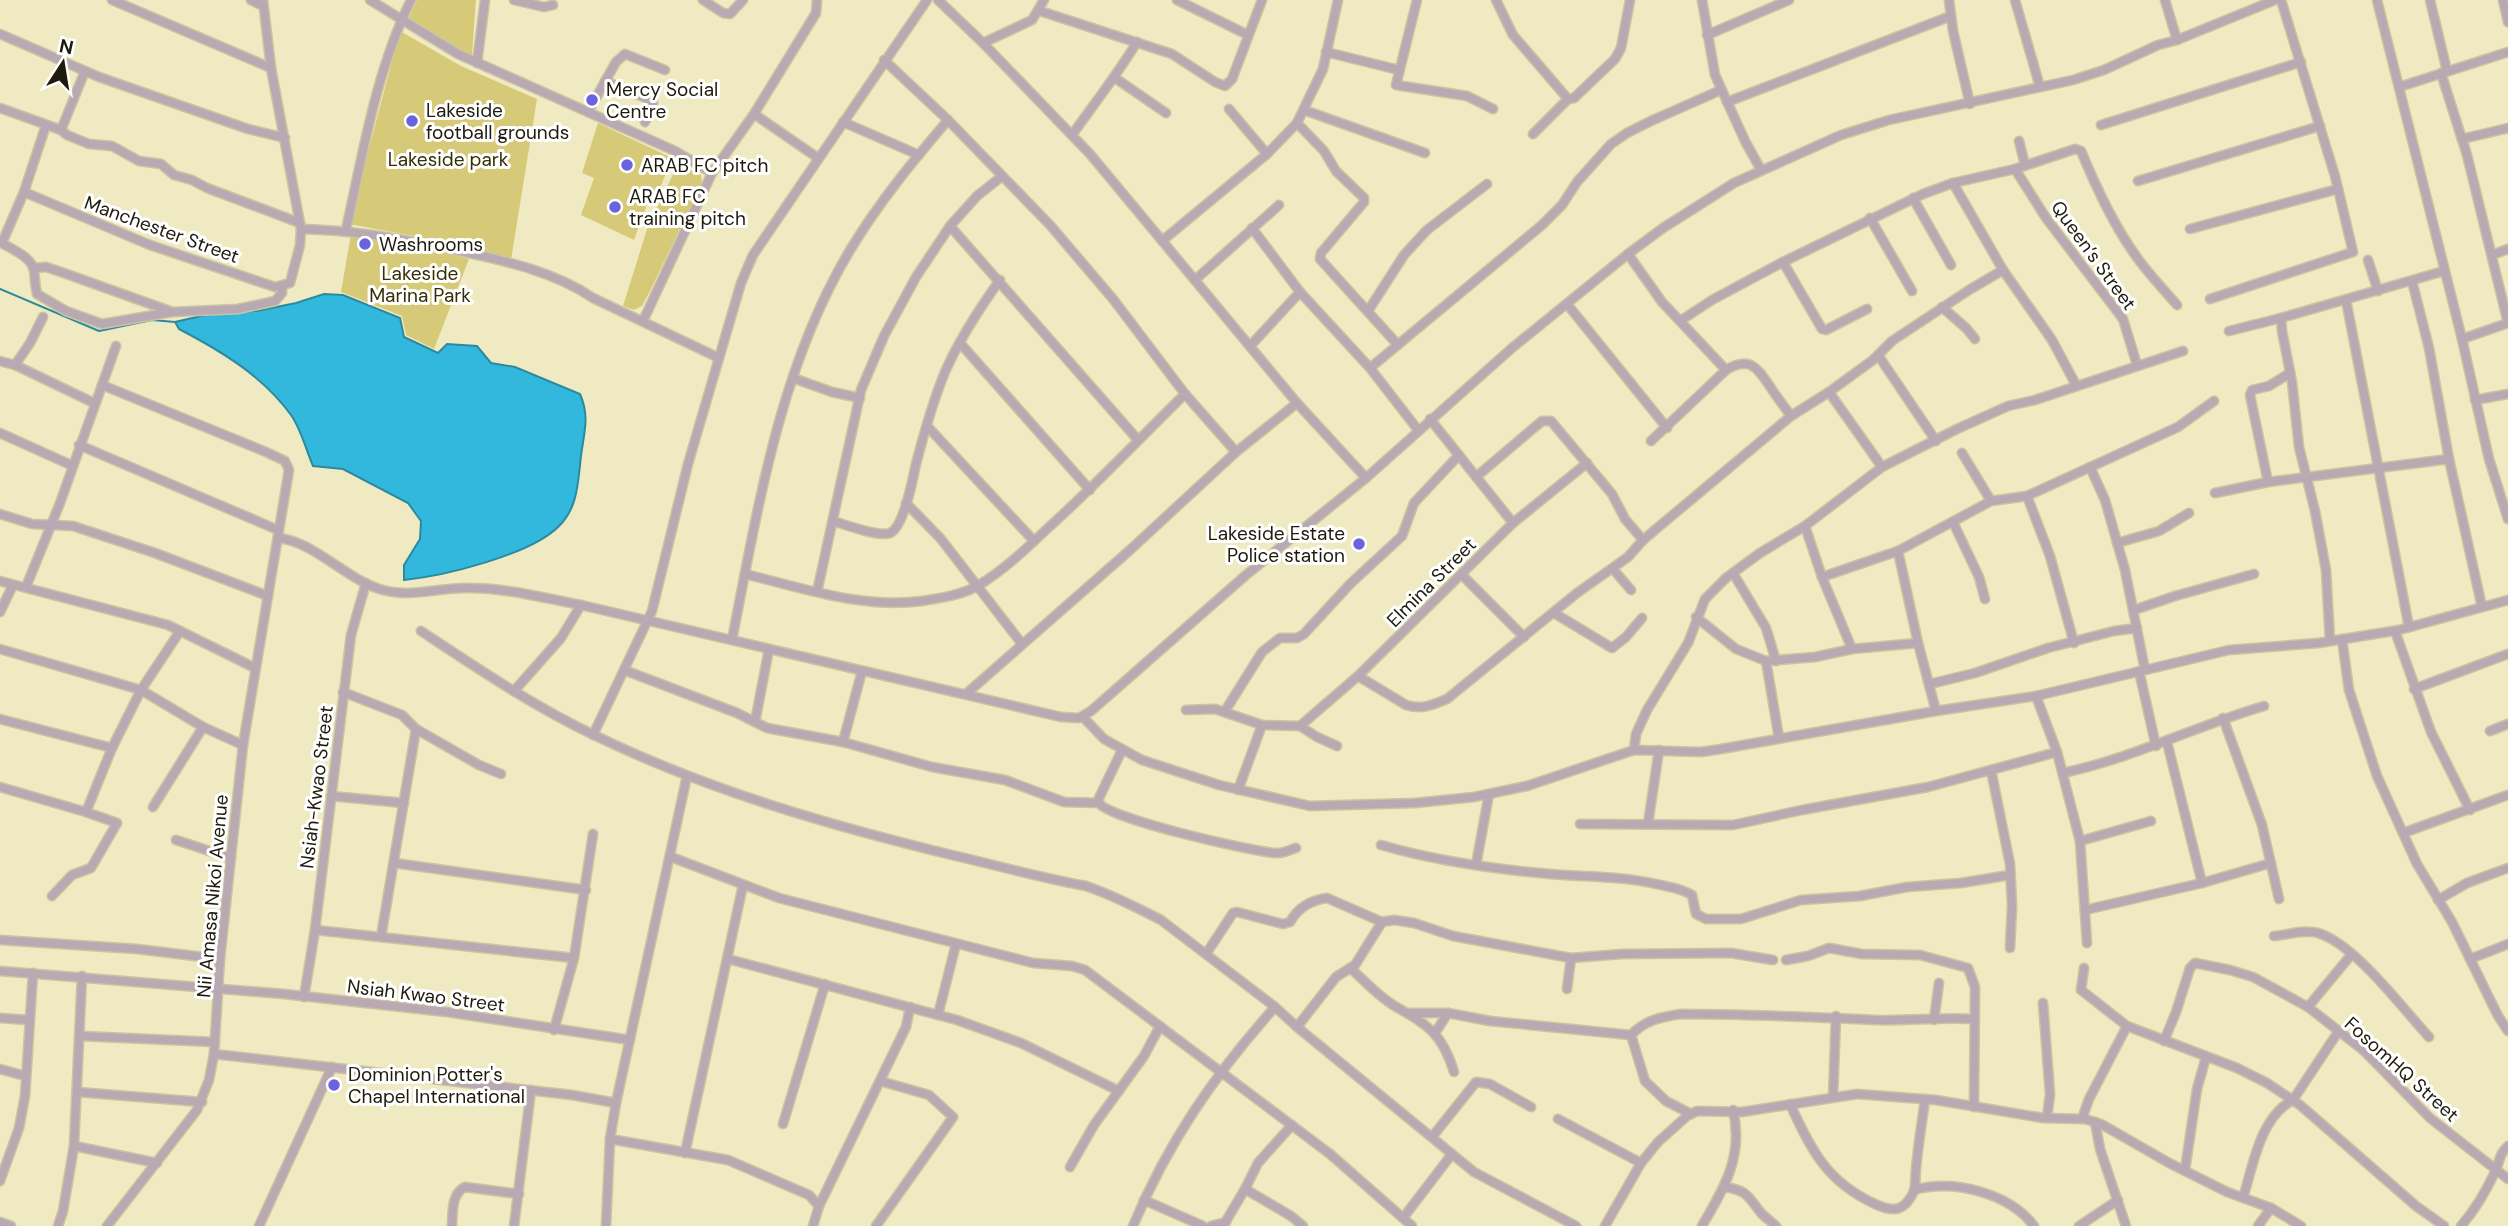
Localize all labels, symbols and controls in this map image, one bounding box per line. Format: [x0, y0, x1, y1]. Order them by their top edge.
north arrow [28, 28, 98, 98]
text: N [57, 33, 76, 61]
place label: Mercy Social Centre [606, 77, 718, 124]
marker: Mercy Social Centre [584, 92, 600, 108]
place label: Lakeside football grounds [426, 98, 569, 145]
marker: Lakeside football grounds [404, 113, 420, 129]
park label: Lakeside park [388, 147, 509, 172]
place label: ARAB FC pitch [641, 153, 768, 178]
marker: ARAB FC pitch [619, 157, 635, 173]
place label: ARAB FC training pitch [629, 184, 746, 231]
street label: Manchester Street [81, 190, 243, 269]
street label: Queen’s Street [2045, 195, 2142, 315]
marker: ARAB FC training pitch [607, 199, 623, 215]
place label: Washrooms [379, 232, 483, 257]
marker: Washrooms [357, 236, 373, 252]
park label: Lakeside Marina Park [369, 261, 471, 308]
place label: Lakeside Estate Police station [1208, 521, 1345, 568]
street label: Elmina Street [1381, 532, 1481, 632]
marker: Lakeside Estate Police station [1351, 536, 1367, 552]
street label: Nsiah-Kwao Street [294, 704, 339, 870]
street label: Nii Amasa Nikoi Avenue [191, 793, 234, 999]
street label: Nsiah Kwao Street [346, 973, 506, 1018]
street label: FosomHQ Street [2339, 1011, 2464, 1127]
place label: Dominion Potter's Chapel International [348, 1062, 525, 1109]
marker: Dominion Potter's Chapel International [326, 1077, 342, 1093]

